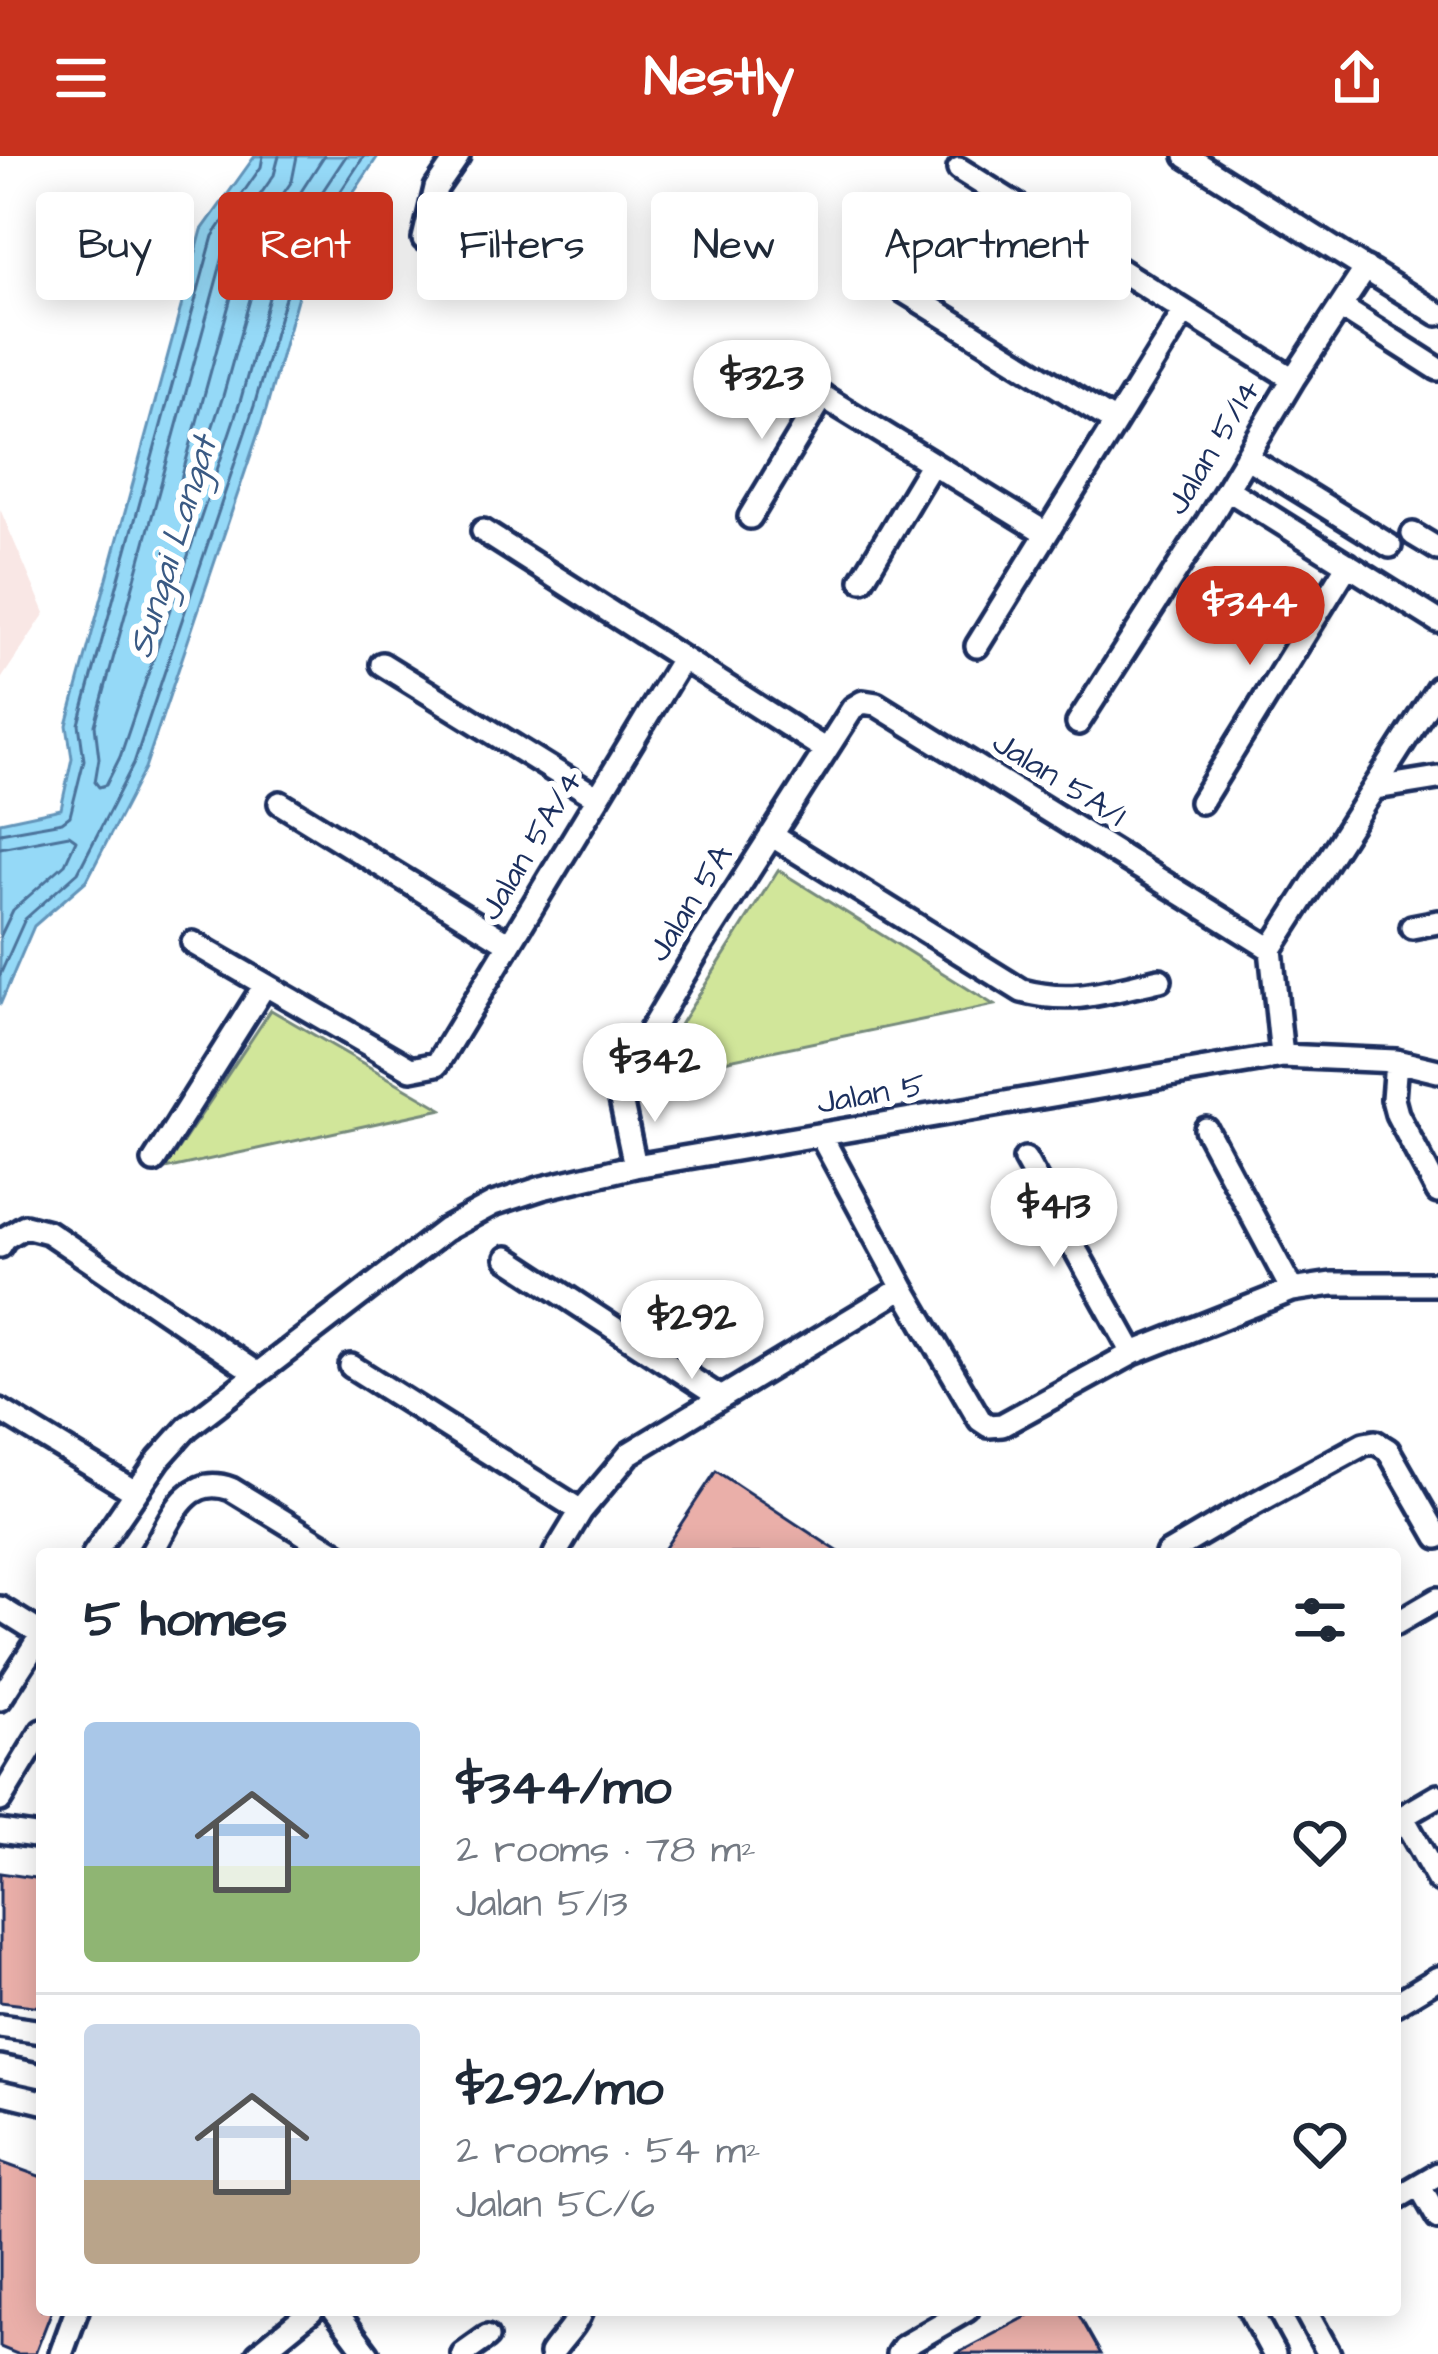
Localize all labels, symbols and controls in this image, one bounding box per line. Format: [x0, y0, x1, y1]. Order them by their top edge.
text: Nestly [644, 41, 794, 116]
icon: menu [48, 45, 114, 111]
icon: share [1324, 45, 1390, 111]
chip: Buy [36, 192, 194, 300]
chip: Rent [218, 192, 393, 300]
chip: Filters [417, 192, 627, 300]
chip: New [651, 192, 818, 300]
chip: Apartment [842, 192, 1131, 300]
pin: $323 [691, 340, 833, 442]
text: $323 [720, 352, 804, 406]
street label: Jalan 5/14 [1154, 370, 1272, 524]
water label: Sungai Langat [115, 427, 233, 664]
pin: $344 [1179, 566, 1321, 668]
text: $344 [1203, 578, 1297, 632]
street label: Jalan 5A/1 [983, 720, 1135, 838]
street label: Jalan 5A/4 [468, 761, 594, 929]
street label: Jalan 5A [636, 835, 744, 971]
pin: $342 [584, 1023, 726, 1125]
text: $342 [610, 1035, 700, 1089]
street label: Jalan 5 [813, 1062, 929, 1126]
pin: $413 [983, 1168, 1125, 1270]
text: $413 [1017, 1180, 1091, 1234]
pin: $292 [621, 1280, 763, 1382]
text: $292 [648, 1292, 736, 1346]
text: 5 homes [84, 1585, 287, 1656]
icon: filters [1287, 1587, 1353, 1653]
text: $344/mo [456, 1753, 671, 1824]
icon: home [180, 1770, 324, 1914]
icon: heart [1287, 1809, 1353, 1875]
text: 2 rooms · 78 m² [456, 1824, 756, 1878]
text: Jalan 5/13 [456, 1878, 628, 1932]
text: $292/mo [456, 2054, 663, 2125]
icon: home [180, 2072, 324, 2216]
icon: heart [1287, 2111, 1353, 2177]
text: 2 rooms · 54 m² [456, 2125, 761, 2179]
text: Jalan 5C/6 [456, 2179, 655, 2233]

